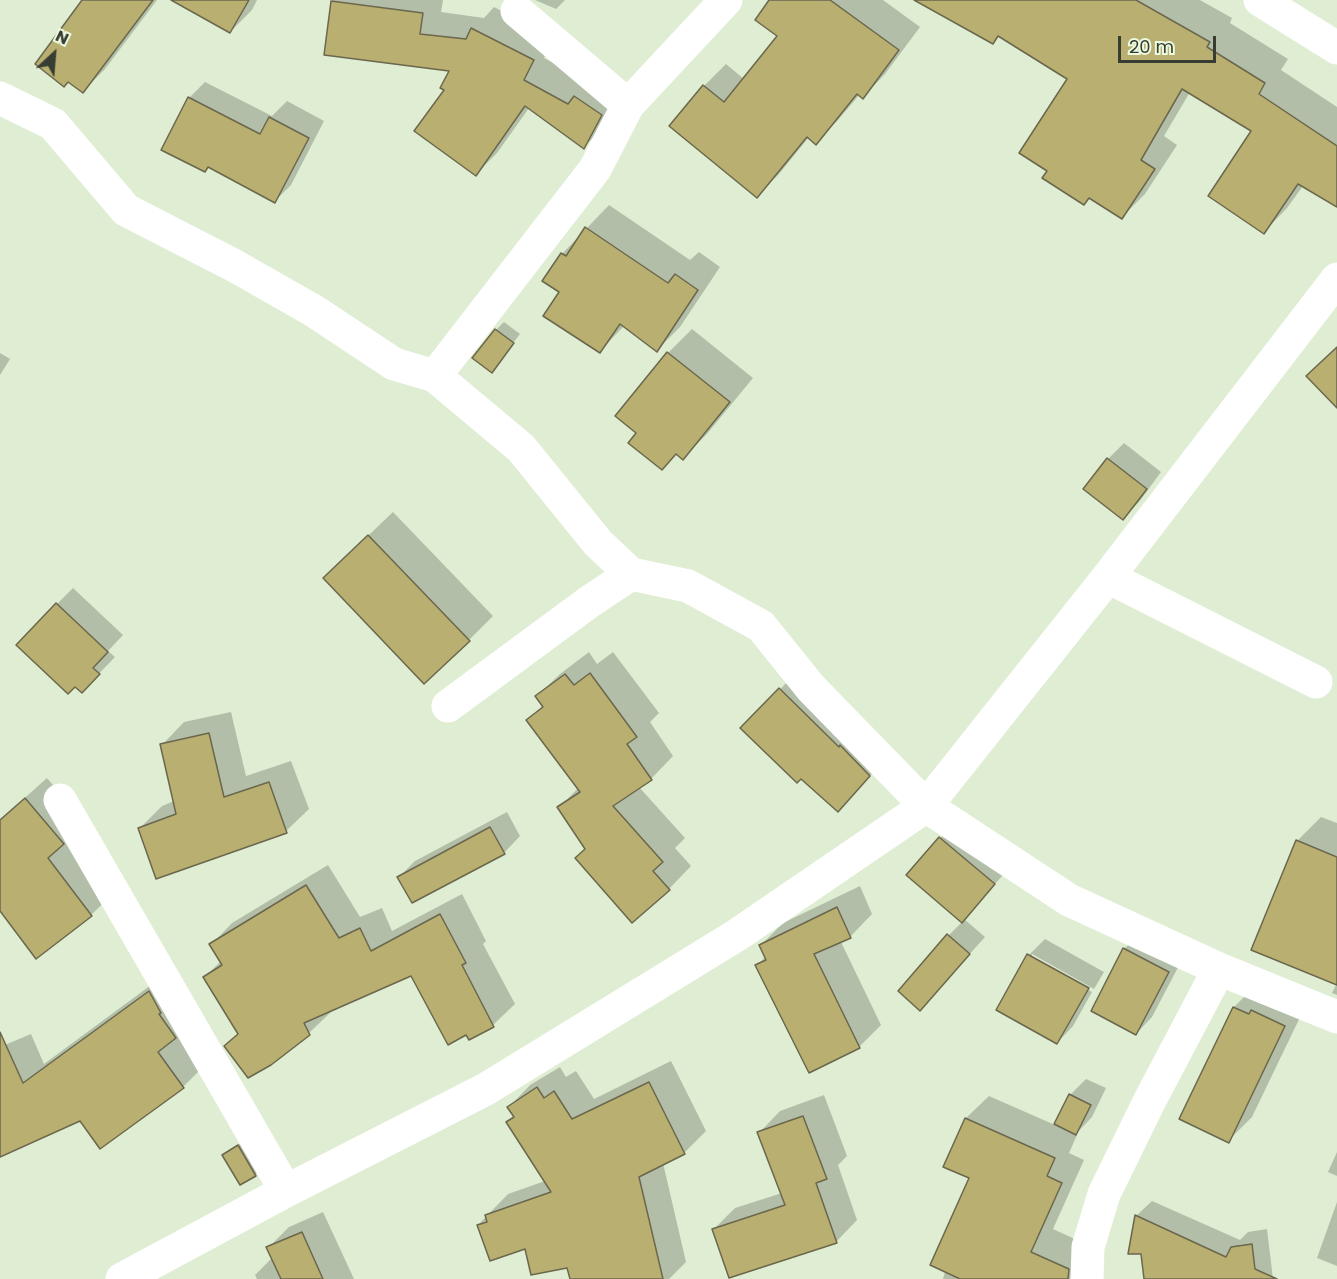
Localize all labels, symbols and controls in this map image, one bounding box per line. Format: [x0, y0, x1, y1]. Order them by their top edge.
north arrow [24, 24, 84, 84]
text: N [52, 24, 73, 50]
scale bar [1121, 24, 1218, 62]
text: 20 m [1129, 34, 1174, 59]

